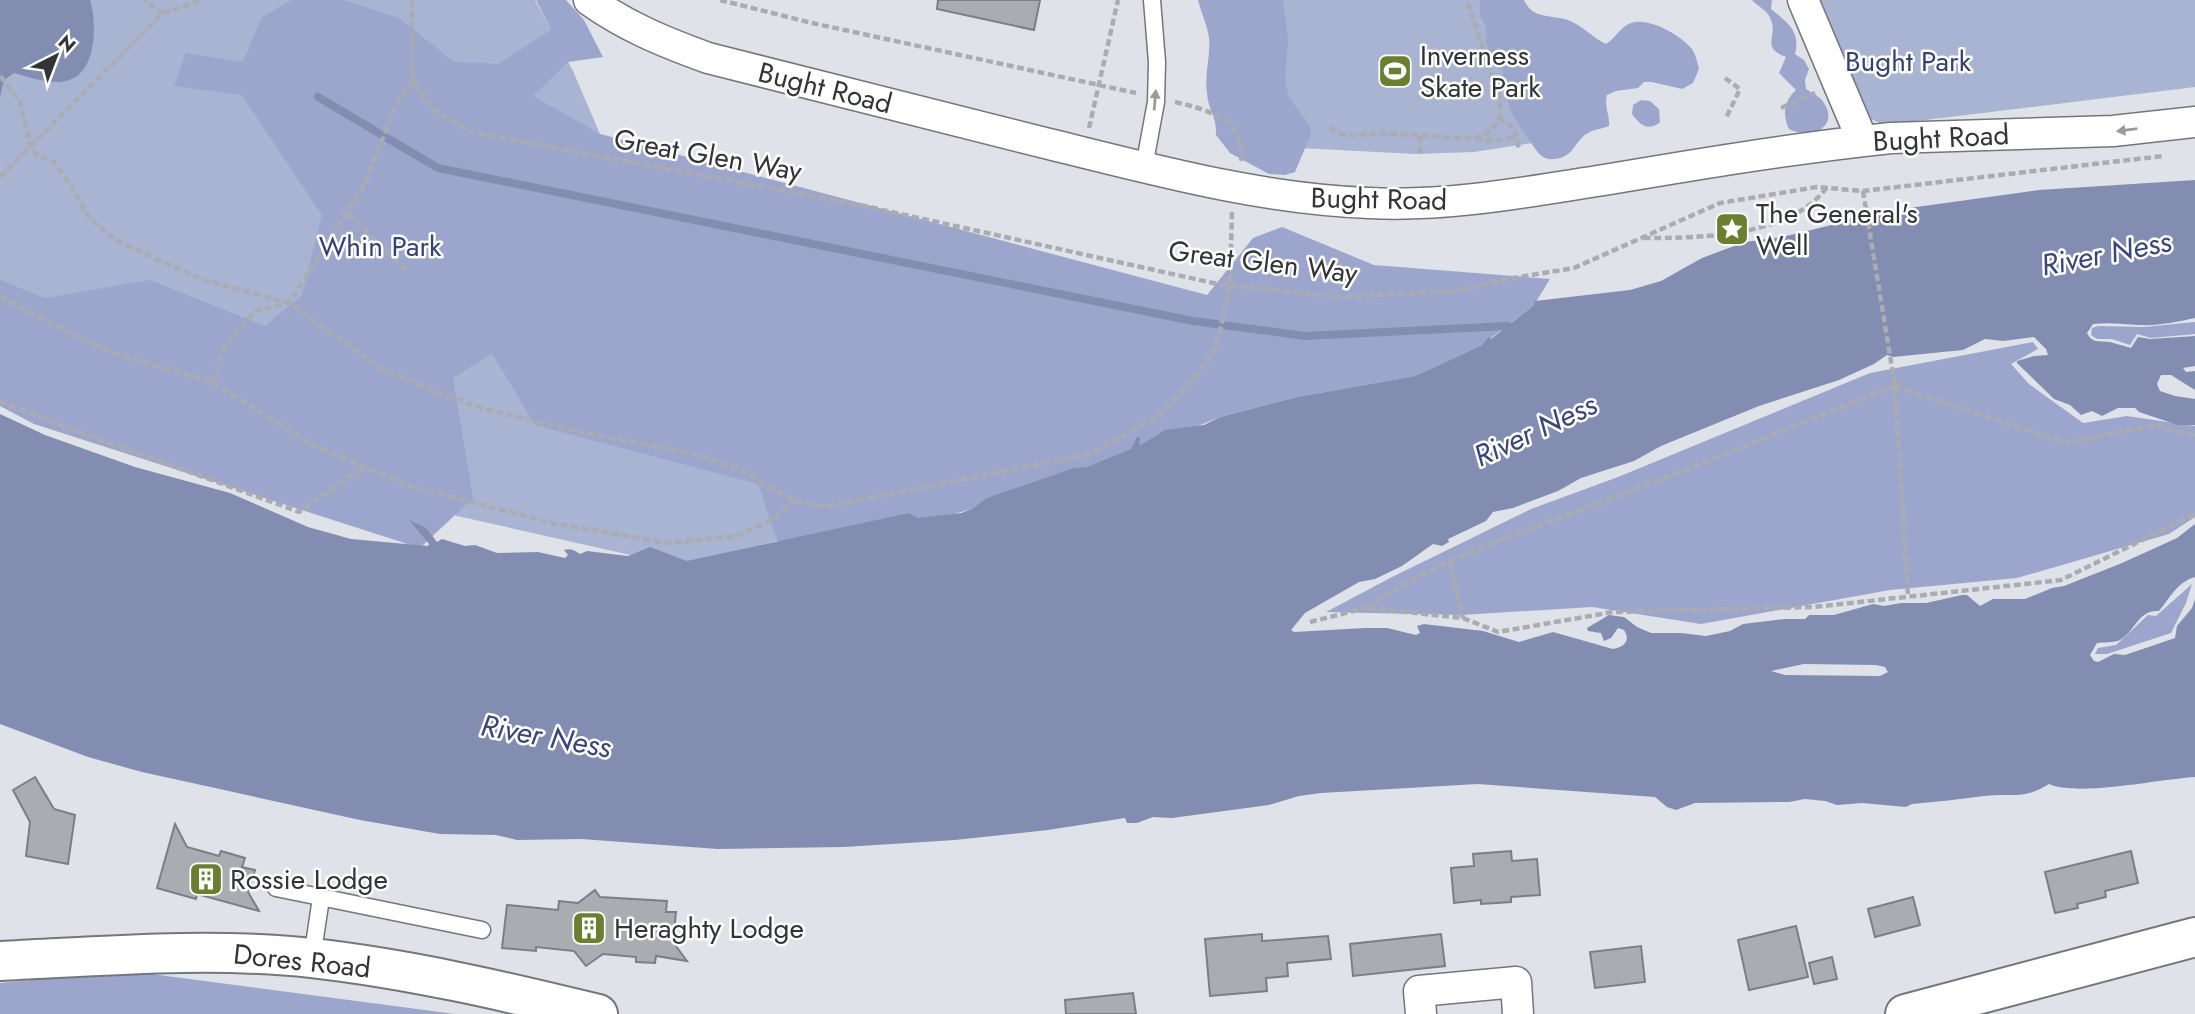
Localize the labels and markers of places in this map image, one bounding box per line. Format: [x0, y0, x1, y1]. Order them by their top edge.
place label: Inverness Skate Park [1420, 35, 1541, 108]
sports icon: Inverness Skate Park [1376, 52, 1414, 90]
place label: The General's Well [1756, 193, 1918, 266]
place icon: The General's Well [1713, 210, 1751, 248]
place label: Rossie Lodge [230, 859, 388, 900]
building icon: Rossie Lodge [187, 860, 225, 898]
place label: Heraghty Lodge [614, 908, 804, 949]
building icon: Heraghty Lodge [570, 909, 608, 947]

